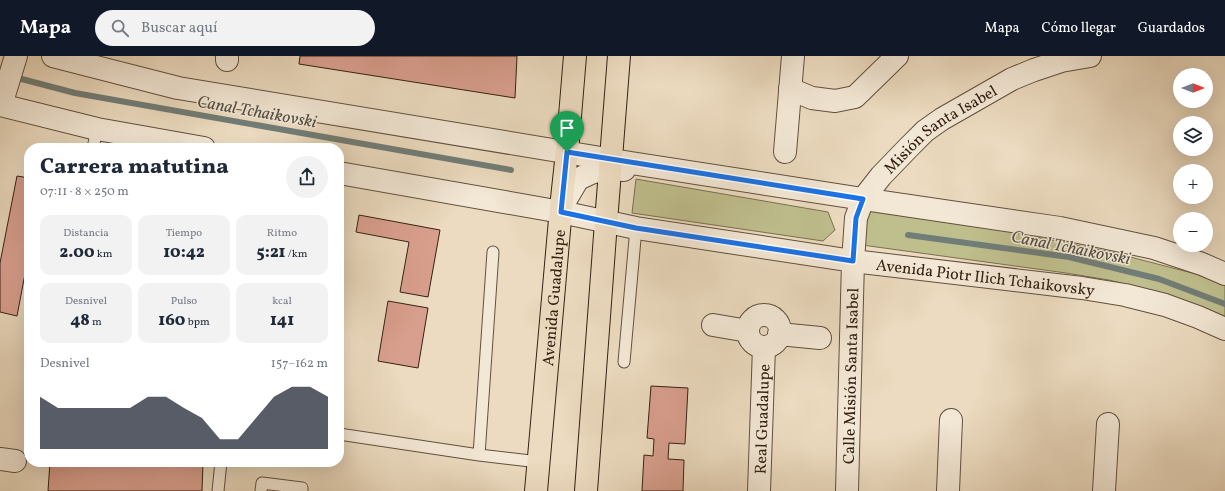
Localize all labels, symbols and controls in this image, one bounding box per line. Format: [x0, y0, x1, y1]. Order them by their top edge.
search box [95, 10, 375, 46]
text: Mapa [20, 15, 71, 41]
icon: search [109, 17, 131, 39]
text: Buscar aquí [141, 18, 217, 39]
text: Mapa [985, 19, 1020, 38]
text: Cómo llegar [1042, 19, 1116, 38]
text: Guardados [1138, 19, 1205, 38]
north arrow [1173, 68, 1213, 108]
map controls [1173, 68, 1213, 252]
street label: Misión Santa Isabel [880, 81, 1002, 180]
water label: Canal Tchaikovski [195, 91, 319, 134]
pin [550, 111, 584, 152]
button: layers [1173, 116, 1213, 156]
icon: arrive [556, 117, 578, 139]
text: Carrera matutina [40, 152, 229, 183]
button: share [286, 156, 328, 198]
button: + [1173, 164, 1213, 204]
text: 07:11 · 8 × 250 m [40, 183, 129, 201]
button: − [1173, 212, 1213, 252]
text: Distancia [63, 226, 109, 241]
text: Tiempo [166, 226, 202, 241]
text: Ritmo [267, 226, 297, 241]
water label: Canal Tchaikovski [1009, 226, 1133, 271]
street label: Avenida Guadalupe [538, 229, 572, 367]
text: 2.00 [59, 241, 95, 264]
text: 10:42 [163, 241, 205, 264]
text: 5:21 [257, 241, 286, 264]
text: km [95, 247, 113, 262]
text: /km [286, 247, 307, 262]
street label: Avenida Piotr Ilich Tchaikovsky [875, 255, 1097, 303]
street label: Calle Misión Santa Isabel [839, 287, 865, 465]
text: Desnivel [65, 294, 107, 309]
text: Pulso [171, 294, 197, 309]
text: kcal [272, 294, 292, 309]
text: 48 [70, 309, 90, 332]
text: 160 [158, 309, 185, 332]
text: 141 [270, 309, 294, 332]
text: m [90, 315, 102, 330]
text: bpm [185, 315, 210, 330]
text: Desnivel [40, 355, 90, 373]
text: 157–162 m [271, 355, 328, 373]
street label: Real Guadalupe [751, 364, 776, 475]

